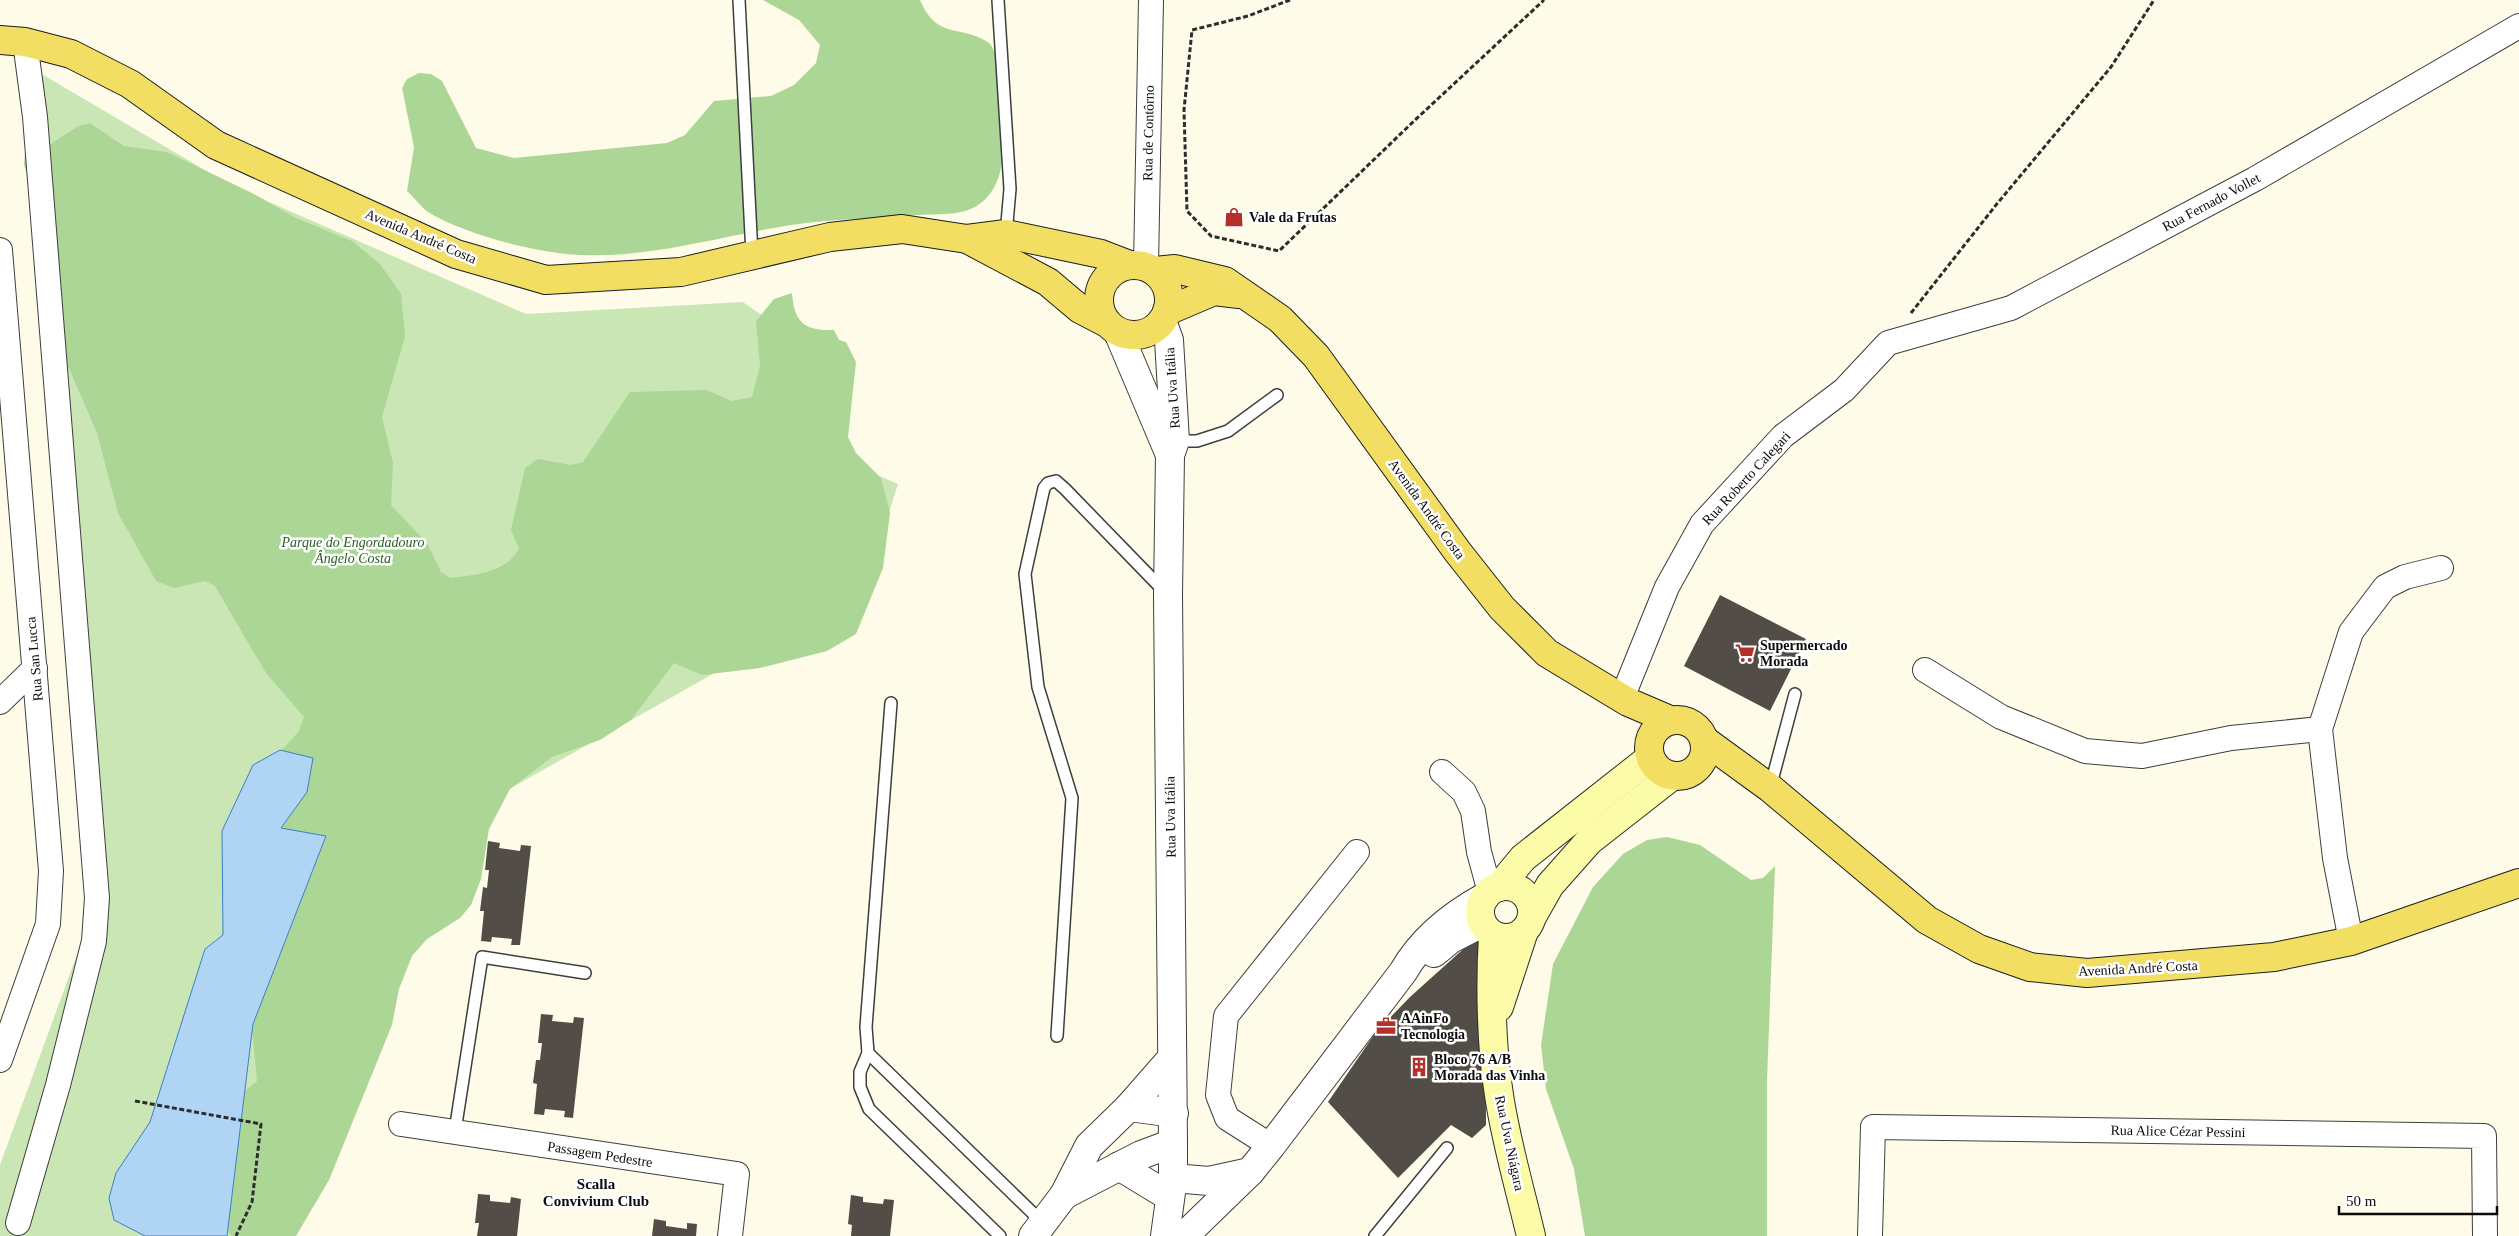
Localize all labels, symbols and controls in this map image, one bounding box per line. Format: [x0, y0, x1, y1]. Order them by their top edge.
street label: Rua de Contôrno [1140, 85, 1157, 181]
street label: Rua Fernado Vollet [2160, 170, 2263, 235]
street label: Avenida André Costa [363, 206, 479, 267]
shop icon: Vale da Frutas [1223, 206, 1245, 228]
place label: Vale da Frutas [1249, 210, 1337, 225]
street label: Rua Uva Itália [1162, 346, 1183, 429]
street label: Rua Roberto Calegari [1699, 429, 1794, 528]
street label: Avenida André Costa [1385, 457, 1468, 563]
park label: Parque do Engordadouro Ângelo Costa [280, 535, 425, 566]
street label: Rua San Lucca [23, 615, 46, 702]
place label: Supermercado Morada [1760, 638, 1848, 669]
supermarket icon: Supermercado Morada [1734, 642, 1756, 664]
street label: Rua Uva Itália [1162, 775, 1179, 858]
street label: Avenida André Costa [2078, 958, 2199, 979]
place label: AAinFo Tecnologia [1401, 1011, 1465, 1042]
office icon: AAinFo Tecnologia [1375, 1015, 1397, 1037]
place label: Bloco 76 A/B Morada das Vinha [1434, 1052, 1545, 1083]
building icon: Bloco 76 A/B Morada das Vinha [1408, 1056, 1430, 1078]
street label: Rua Uva Niágara [1492, 1094, 1527, 1193]
street label: Rua Alice Cézar Pessini [2110, 1123, 2246, 1140]
street label: Passagem Pedestre [546, 1139, 654, 1170]
district label: Scalla Convivium Club [543, 1176, 649, 1209]
scale bar [2339, 1184, 2496, 1216]
text: 50 m [2346, 1193, 2377, 1209]

